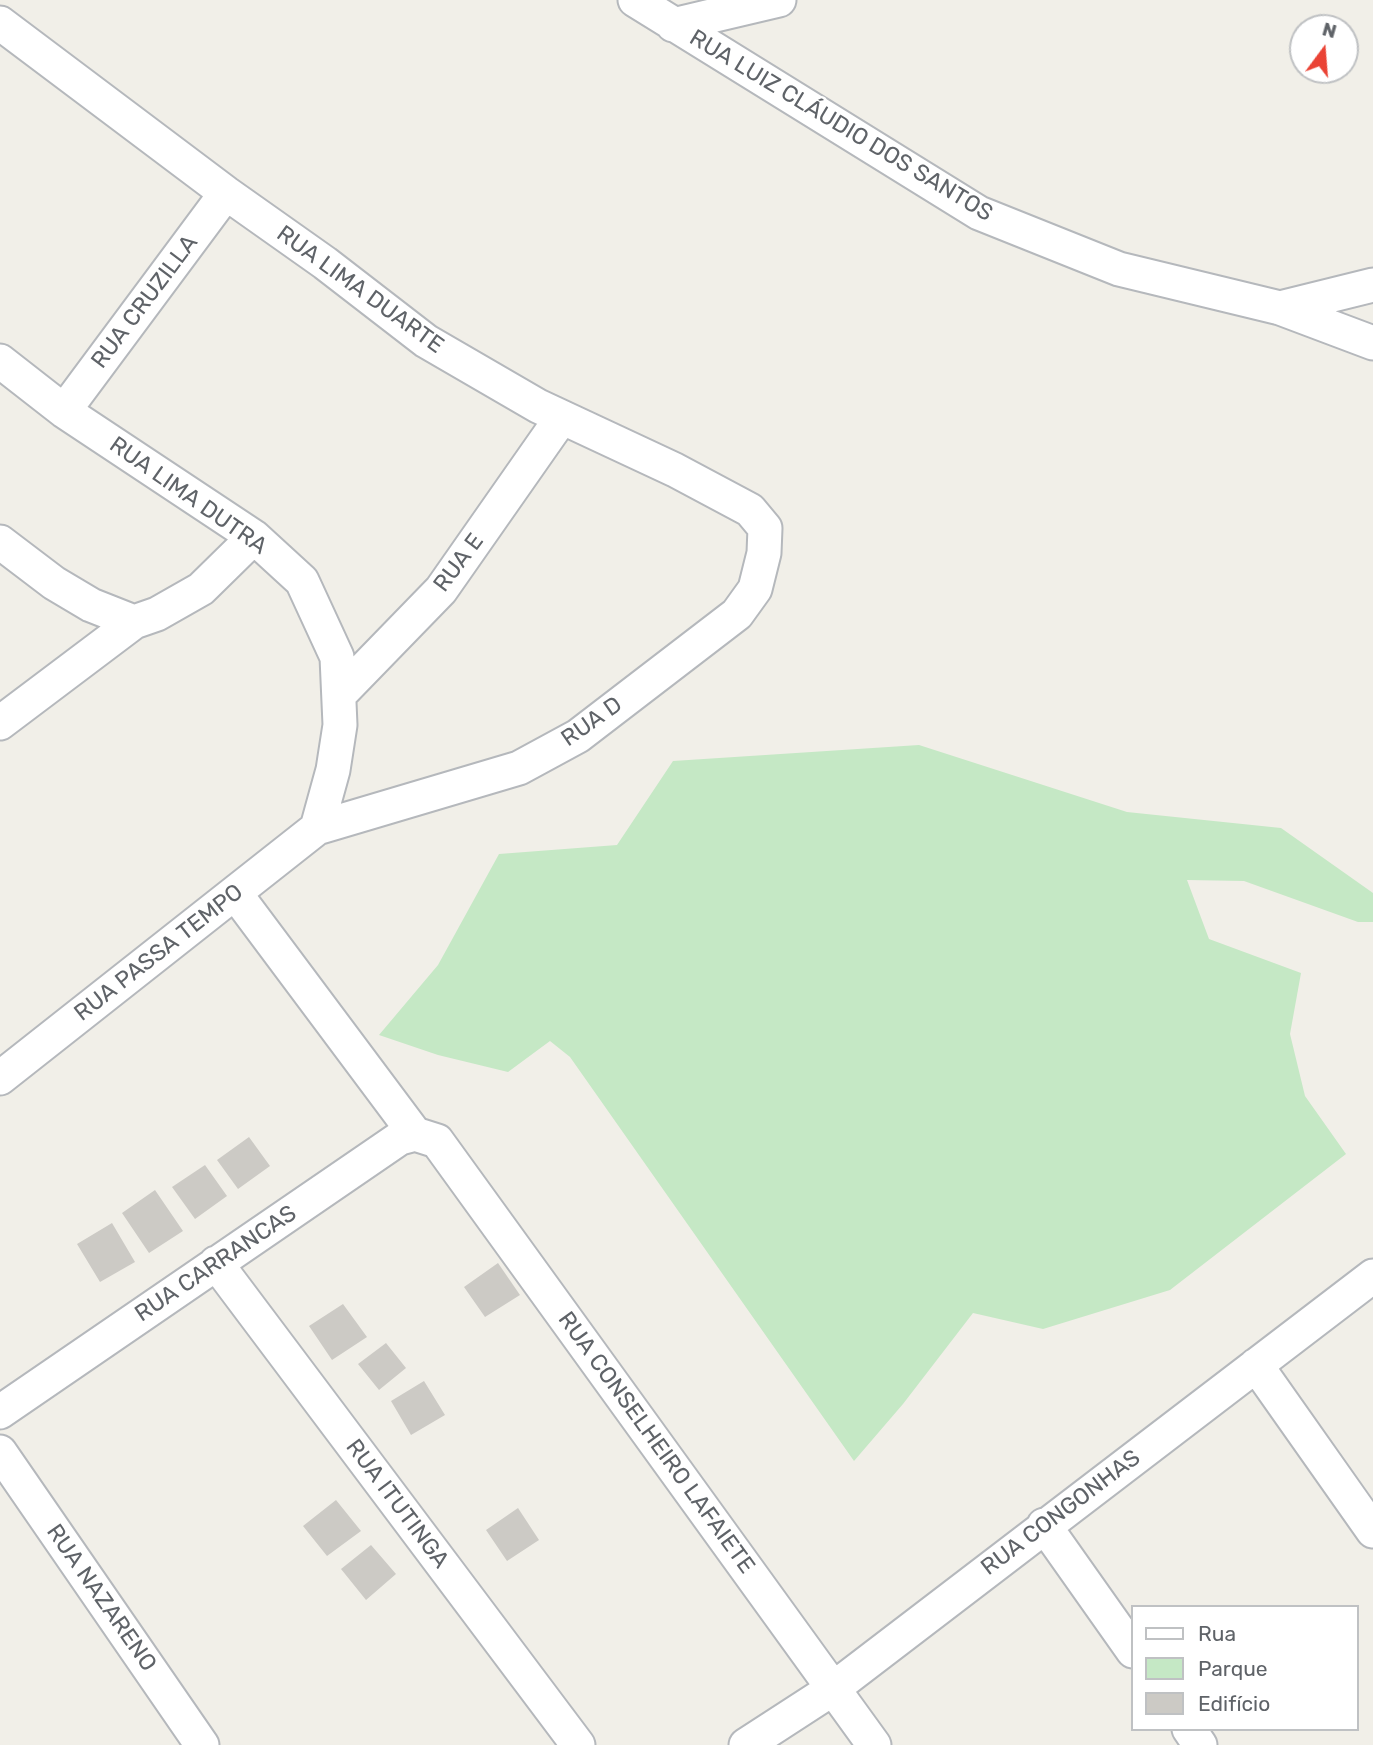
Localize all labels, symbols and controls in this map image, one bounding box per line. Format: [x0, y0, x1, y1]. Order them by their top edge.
north arrow [1289, 14, 1359, 84]
text: N [1320, 17, 1339, 43]
street label: RUA LUIZ CLÁUDIO DOS SANTOS [684, 24, 998, 228]
street label: RUA LIMA DUARTE [271, 220, 449, 360]
street label: RUA CRUZILLA [86, 230, 204, 374]
street label: RUA LIMA DUTRA [104, 431, 272, 561]
street label: RUA E [428, 528, 490, 598]
street label: RUA D [556, 691, 628, 753]
street label: RUA PASSA TEMPO [69, 879, 249, 1027]
street label: RUA CARRANCAS [130, 1200, 302, 1328]
street label: RUA CONSELHEIRO LAFAIETE [552, 1307, 760, 1579]
street label: RUA ITUTINGA [340, 1434, 454, 1574]
street label: RUA CONGONHAS [976, 1444, 1146, 1582]
street label: RUA NAZARENO [40, 1519, 162, 1677]
legend [1132, 1605, 1359, 1731]
text: Rua [1198, 1621, 1236, 1646]
text: Parque [1198, 1656, 1268, 1681]
text: Edifício [1198, 1691, 1270, 1716]

